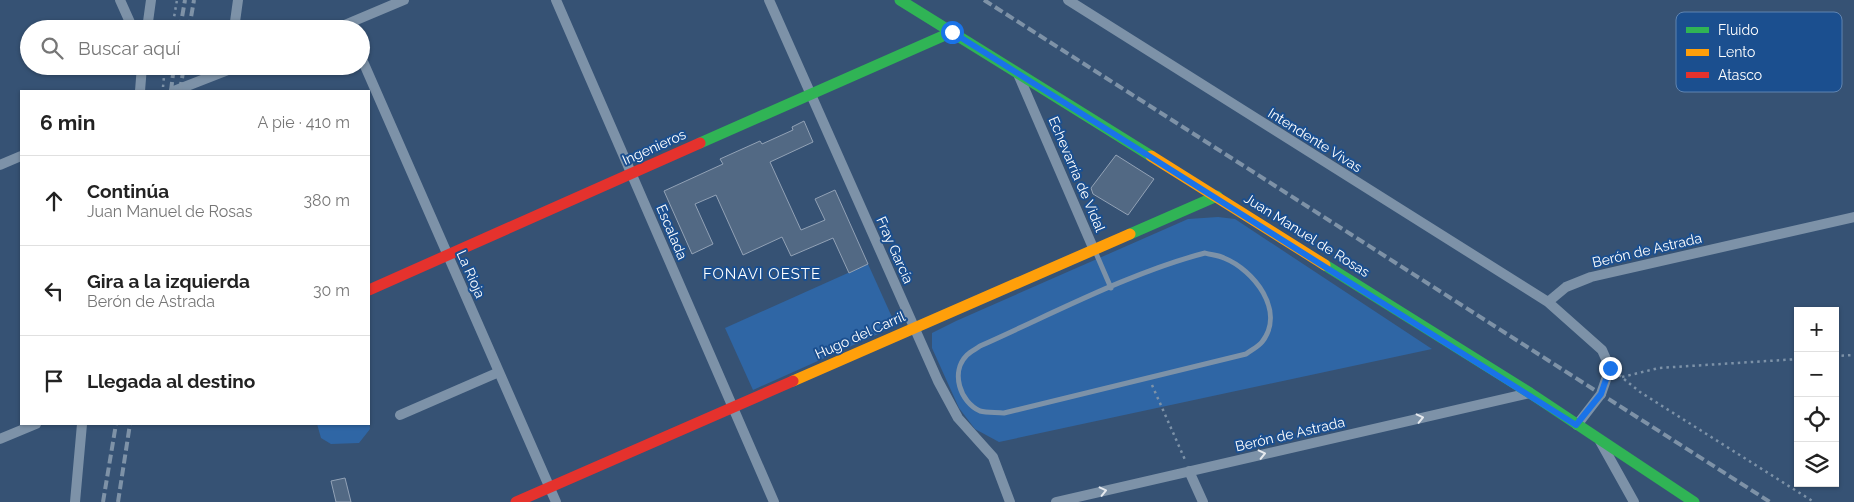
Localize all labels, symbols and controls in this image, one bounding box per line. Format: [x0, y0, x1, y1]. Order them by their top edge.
legend [1676, 12, 1842, 92]
search box [20, 20, 370, 75]
route start [941, 21, 964, 44]
text: Fluido [1718, 22, 1758, 38]
icon: search [38, 34, 66, 62]
text: Buscar aquí [78, 37, 180, 59]
text: Lento [1718, 44, 1755, 60]
text: Atasco [1718, 67, 1762, 83]
street label: Intendente Vivas [1265, 105, 1365, 175]
text: 6 min [40, 110, 95, 135]
text: A pie · 410 m [258, 113, 350, 132]
street label: Echevarría de Vidal [1045, 114, 1109, 234]
street label: Ingenieros [620, 126, 688, 168]
text: Continúa [87, 180, 169, 202]
icon: ahead [40, 187, 68, 215]
street label: Juan Manuel de Rosas [1241, 190, 1373, 280]
text: 380 m [303, 191, 350, 210]
text: Juan Manuel de Rosas [87, 202, 252, 221]
street label: Escalada [653, 202, 691, 262]
street label: Fray García [873, 214, 917, 286]
street label: Berón de Astrada [1591, 230, 1703, 270]
street label: La Rioja [453, 248, 489, 300]
district label: FONAVI OESTE [703, 265, 821, 283]
text: Gira a la izquierda [87, 270, 250, 292]
icon: left [40, 277, 68, 305]
text: 30 m [313, 281, 350, 300]
text: Berón de Astrada [87, 292, 215, 311]
map controls [1794, 307, 1839, 487]
button: + [1794, 307, 1839, 352]
street label: Hugo del Carril [812, 308, 908, 362]
button: − [1794, 352, 1839, 397]
route end [1599, 357, 1622, 380]
icon: arrive [40, 367, 68, 395]
text: Llegada al destino [87, 370, 255, 392]
button: locate [1794, 397, 1839, 442]
one-way arrow [1416, 413, 1425, 424]
street label: Berón de Astrada [1234, 414, 1346, 454]
button: layers [1794, 442, 1839, 487]
one-way arrow [1257, 449, 1266, 460]
one-way arrow [1099, 486, 1108, 497]

